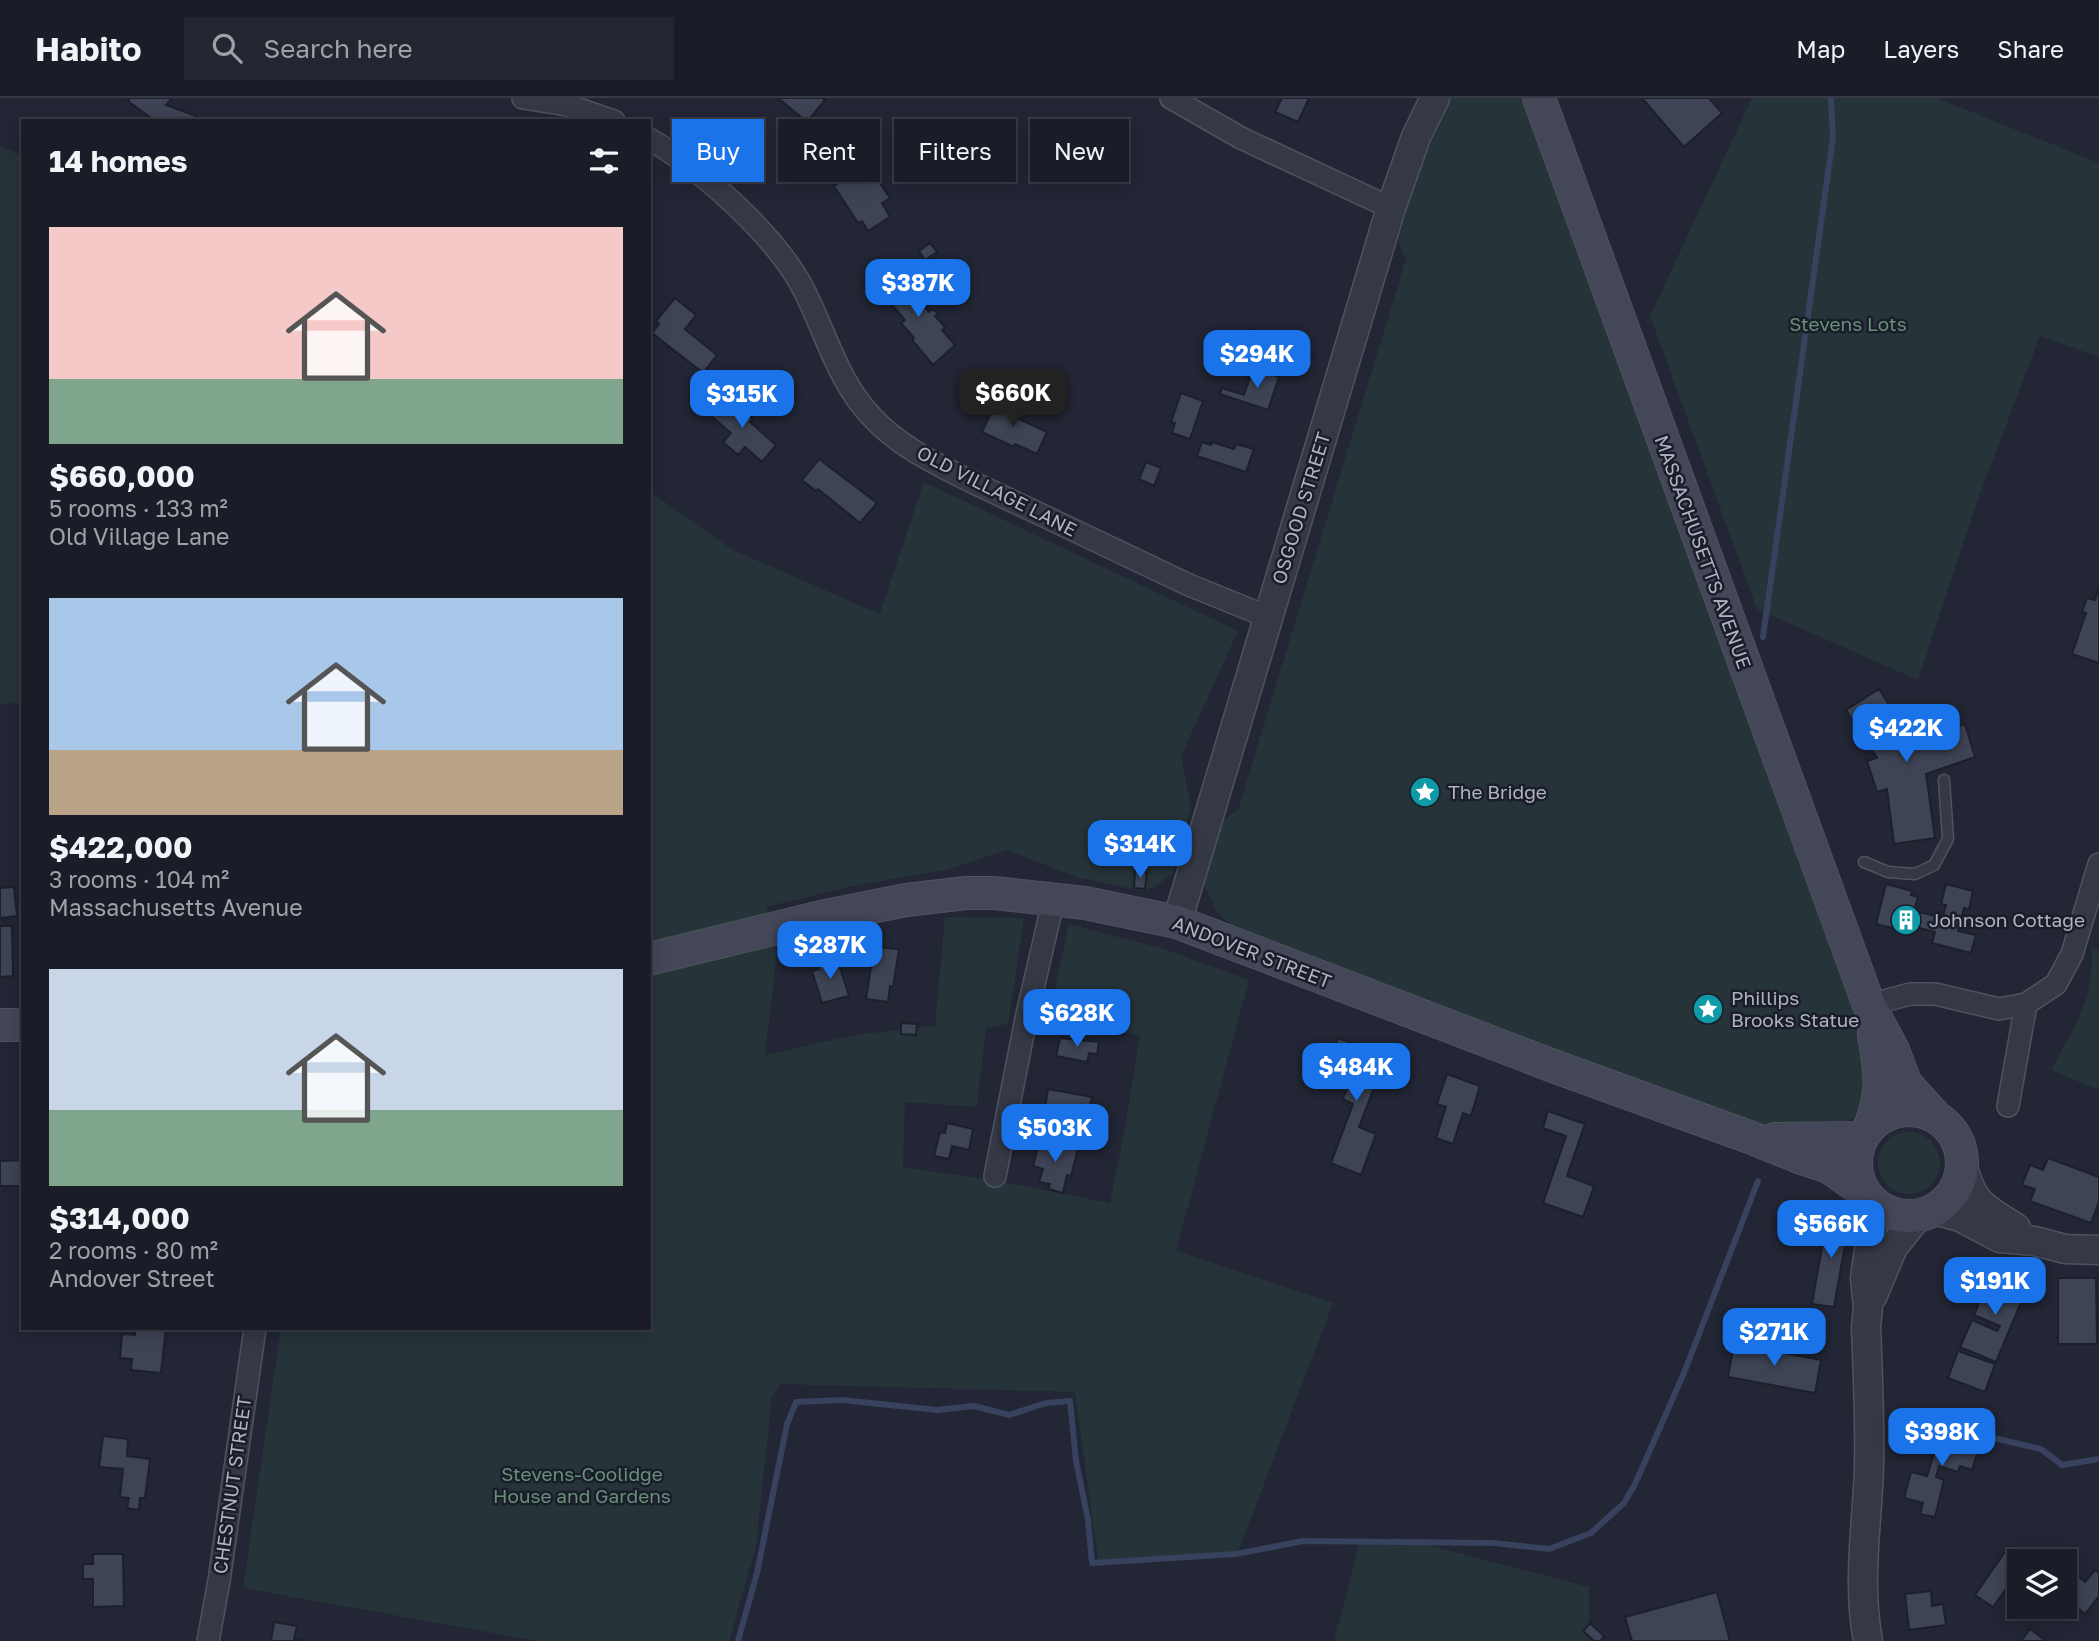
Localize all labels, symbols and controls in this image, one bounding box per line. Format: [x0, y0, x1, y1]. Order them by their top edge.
search box [184, 17, 674, 80]
text: Habito [35, 29, 142, 68]
icon: search [208, 29, 246, 67]
text: Search here [264, 33, 413, 64]
text: Map [1796, 34, 1845, 63]
text: Layers [1883, 34, 1959, 63]
text: Share [1997, 34, 2064, 63]
chip: Buy [672, 119, 764, 182]
chip: Rent [778, 119, 880, 182]
chip: Filters [894, 119, 1016, 182]
chip: New [1030, 119, 1129, 182]
icon: filters [585, 142, 623, 180]
text: 14 homes [49, 143, 188, 179]
pin: $387K [869, 260, 967, 319]
text: $387K [881, 268, 955, 296]
icon: home [273, 273, 399, 399]
park label: Stevens Lots [1789, 312, 1907, 335]
pin: $294K [1208, 330, 1306, 390]
text: $294K [1219, 339, 1295, 367]
pin: $315K [693, 370, 791, 430]
pin: $660K [964, 370, 1062, 429]
text: $660K [975, 378, 1051, 406]
text: $315K [706, 379, 778, 407]
street label: OSGOOD STREET [1266, 429, 1335, 587]
street label: MASSACHUSETTS AVENUE [1650, 432, 1756, 672]
street label: OLD VILLAGE LANE [914, 440, 1081, 541]
text: $660,000 [49, 458, 195, 494]
text: 5 rooms · 133 m² [49, 494, 228, 522]
text: Old Village Lane [49, 522, 229, 550]
icon: home [273, 644, 399, 770]
pin: $422K [1857, 704, 1955, 764]
text: $422K [1869, 713, 1943, 741]
place icon: The Bridge [1408, 775, 1442, 809]
place label: The Bridge [1448, 780, 1547, 803]
pin: $314K [1091, 820, 1189, 880]
text: $422,000 [49, 829, 193, 865]
text: $314K [1104, 829, 1176, 857]
text: 3 rooms · 104 m² [49, 865, 229, 893]
text: Massachusetts Avenue [49, 893, 303, 921]
building icon: Johnson Cottage [1889, 903, 1923, 937]
place label: Johnson Cottage [1929, 908, 2085, 931]
street label: ANDOVER STREET [1170, 911, 1335, 992]
pin: $287K [781, 922, 879, 981]
text: $287K [793, 930, 867, 958]
place label: Phillips Brooks Statue [1731, 986, 1859, 1031]
pin: $628K [1028, 990, 1126, 1049]
place icon: Phillips Brooks Statue [1691, 992, 1725, 1026]
text: $628K [1039, 998, 1115, 1026]
icon: home [273, 1015, 399, 1141]
pin: $484K [1307, 1044, 1405, 1103]
text: $484K [1318, 1052, 1394, 1080]
pin: $503K [1006, 1104, 1104, 1164]
text: $503K [1017, 1113, 1093, 1141]
text: $314,000 [49, 1200, 190, 1236]
pin: $566K [1782, 1200, 1880, 1260]
text: $566K [1793, 1209, 1869, 1237]
text: 2 rooms · 80 m² [49, 1236, 218, 1264]
pin: $191K [1946, 1258, 2044, 1317]
text: Andover Street [49, 1264, 215, 1292]
text: $191K [1960, 1266, 2030, 1294]
pin: $271K [1725, 1308, 1823, 1368]
text: $271K [1739, 1317, 1809, 1345]
street label: CHESTNUT STREET [208, 1394, 255, 1575]
pin: $398K [1893, 1408, 1991, 1468]
text: $398K [1904, 1417, 1980, 1445]
park label: Stevens-Coolidge House and Gardens [493, 1462, 671, 1507]
map controls [2007, 1549, 2077, 1619]
button: layers [2007, 1549, 2077, 1619]

